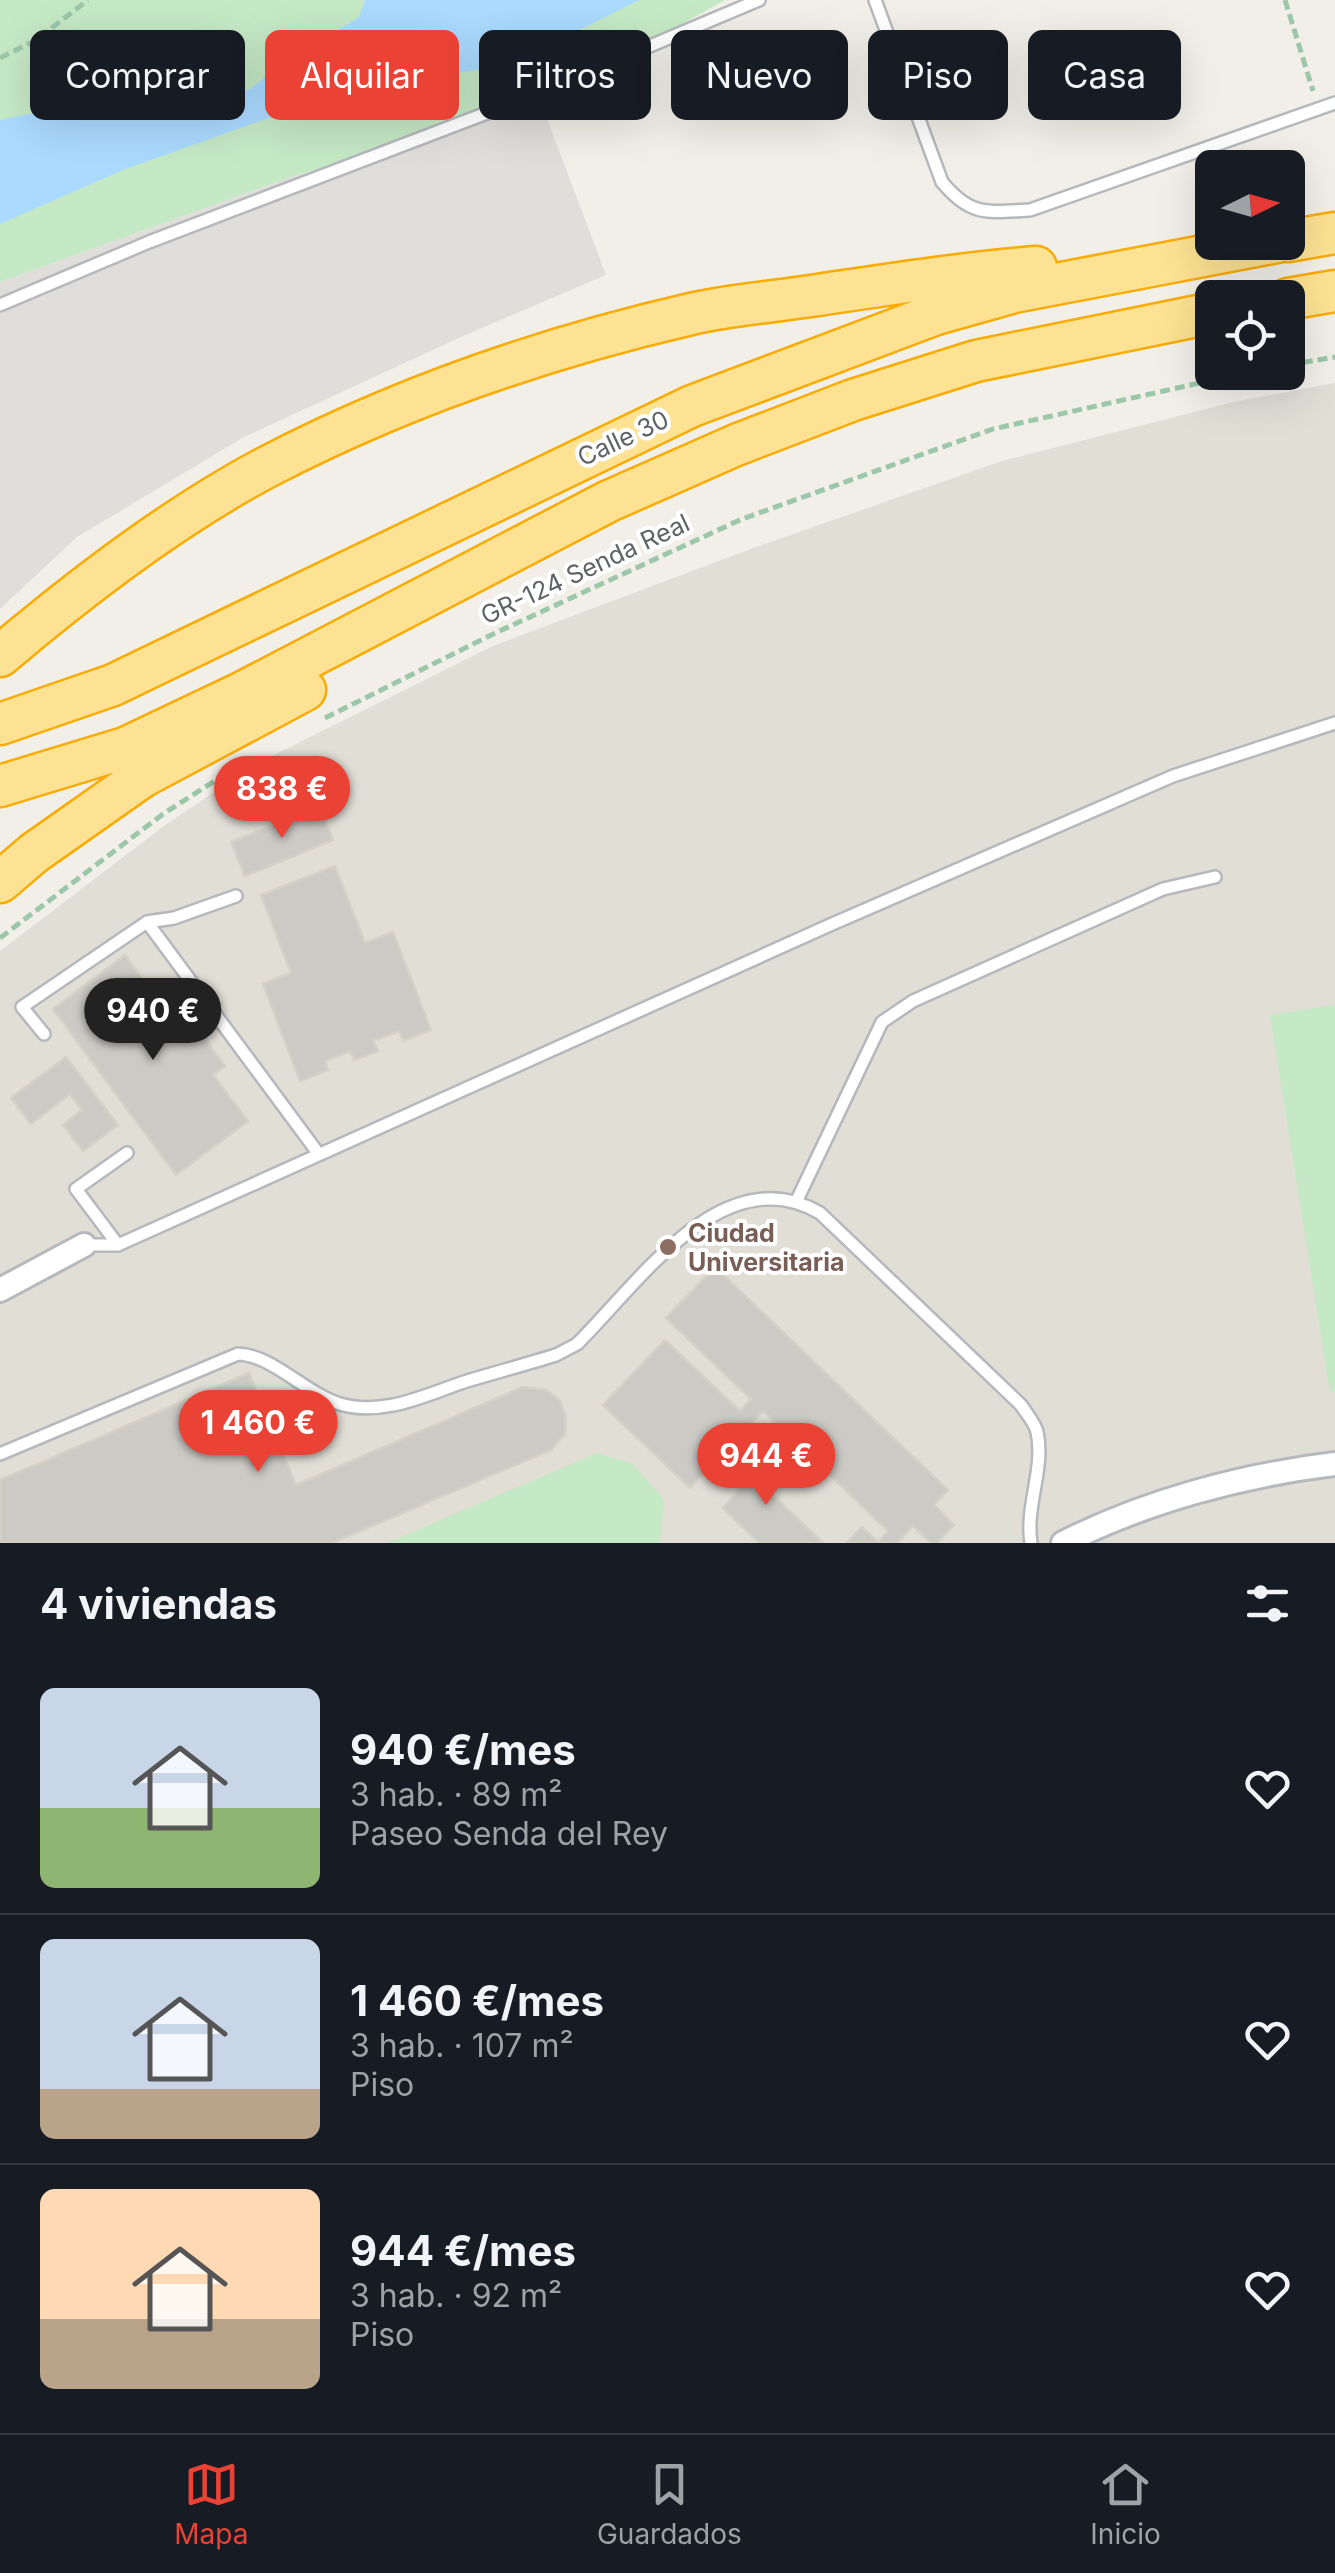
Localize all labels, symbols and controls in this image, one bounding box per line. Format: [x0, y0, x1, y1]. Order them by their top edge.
chip: Comprar [30, 30, 245, 120]
chip: Alquilar [265, 30, 459, 120]
chip: Filtros [479, 30, 651, 120]
chip: Nuevo [671, 30, 848, 120]
chip: Piso [868, 30, 1008, 120]
chip: Casa [1028, 30, 1181, 120]
north arrow [1195, 150, 1305, 260]
map controls [1195, 150, 1305, 390]
button: locate [1195, 280, 1305, 390]
street label: Calle 30 [573, 404, 673, 472]
street label: GR-124 Senda Real [476, 507, 694, 631]
pin: 838 € [212, 756, 352, 841]
text: 838 € [236, 769, 328, 808]
pin: 940 € [83, 978, 223, 1063]
text: 940 € [106, 991, 200, 1030]
place label: Ciudad Universitaria [688, 1218, 844, 1277]
marker: Ciudad Universitaria [657, 1236, 679, 1258]
pin: 1 460 € [166, 1390, 350, 1475]
text: 1 460 € [201, 1403, 315, 1442]
pin: 944 € [696, 1423, 836, 1508]
text: 944 € [719, 1436, 813, 1475]
icon: filters [1240, 1576, 1295, 1631]
text: 4 viviendas [40, 1578, 277, 1629]
text: 940 €/mes [350, 1724, 576, 1775]
icon: home [120, 1728, 240, 1848]
icon: heart [1240, 1761, 1295, 1816]
text: 3 hab. · 89 m² [350, 1775, 563, 1814]
text: Paseo Senda del Rey [350, 1814, 668, 1853]
text: 1 460 €/mes [350, 1975, 604, 2026]
icon: home [120, 1979, 240, 2099]
icon: heart [1240, 2012, 1295, 2067]
text: 3 hab. · 107 m² [350, 2026, 574, 2065]
text: Piso [350, 2065, 414, 2104]
text: 944 €/mes [350, 2225, 576, 2276]
icon: home [120, 2229, 240, 2349]
icon: heart [1240, 2262, 1295, 2317]
text: 3 hab. · 92 m² [350, 2276, 562, 2315]
text: Piso [350, 2315, 414, 2354]
tab: Mapa [174, 2457, 248, 2551]
tab: Guardados [597, 2457, 742, 2551]
tab: Inicio [1090, 2457, 1161, 2551]

